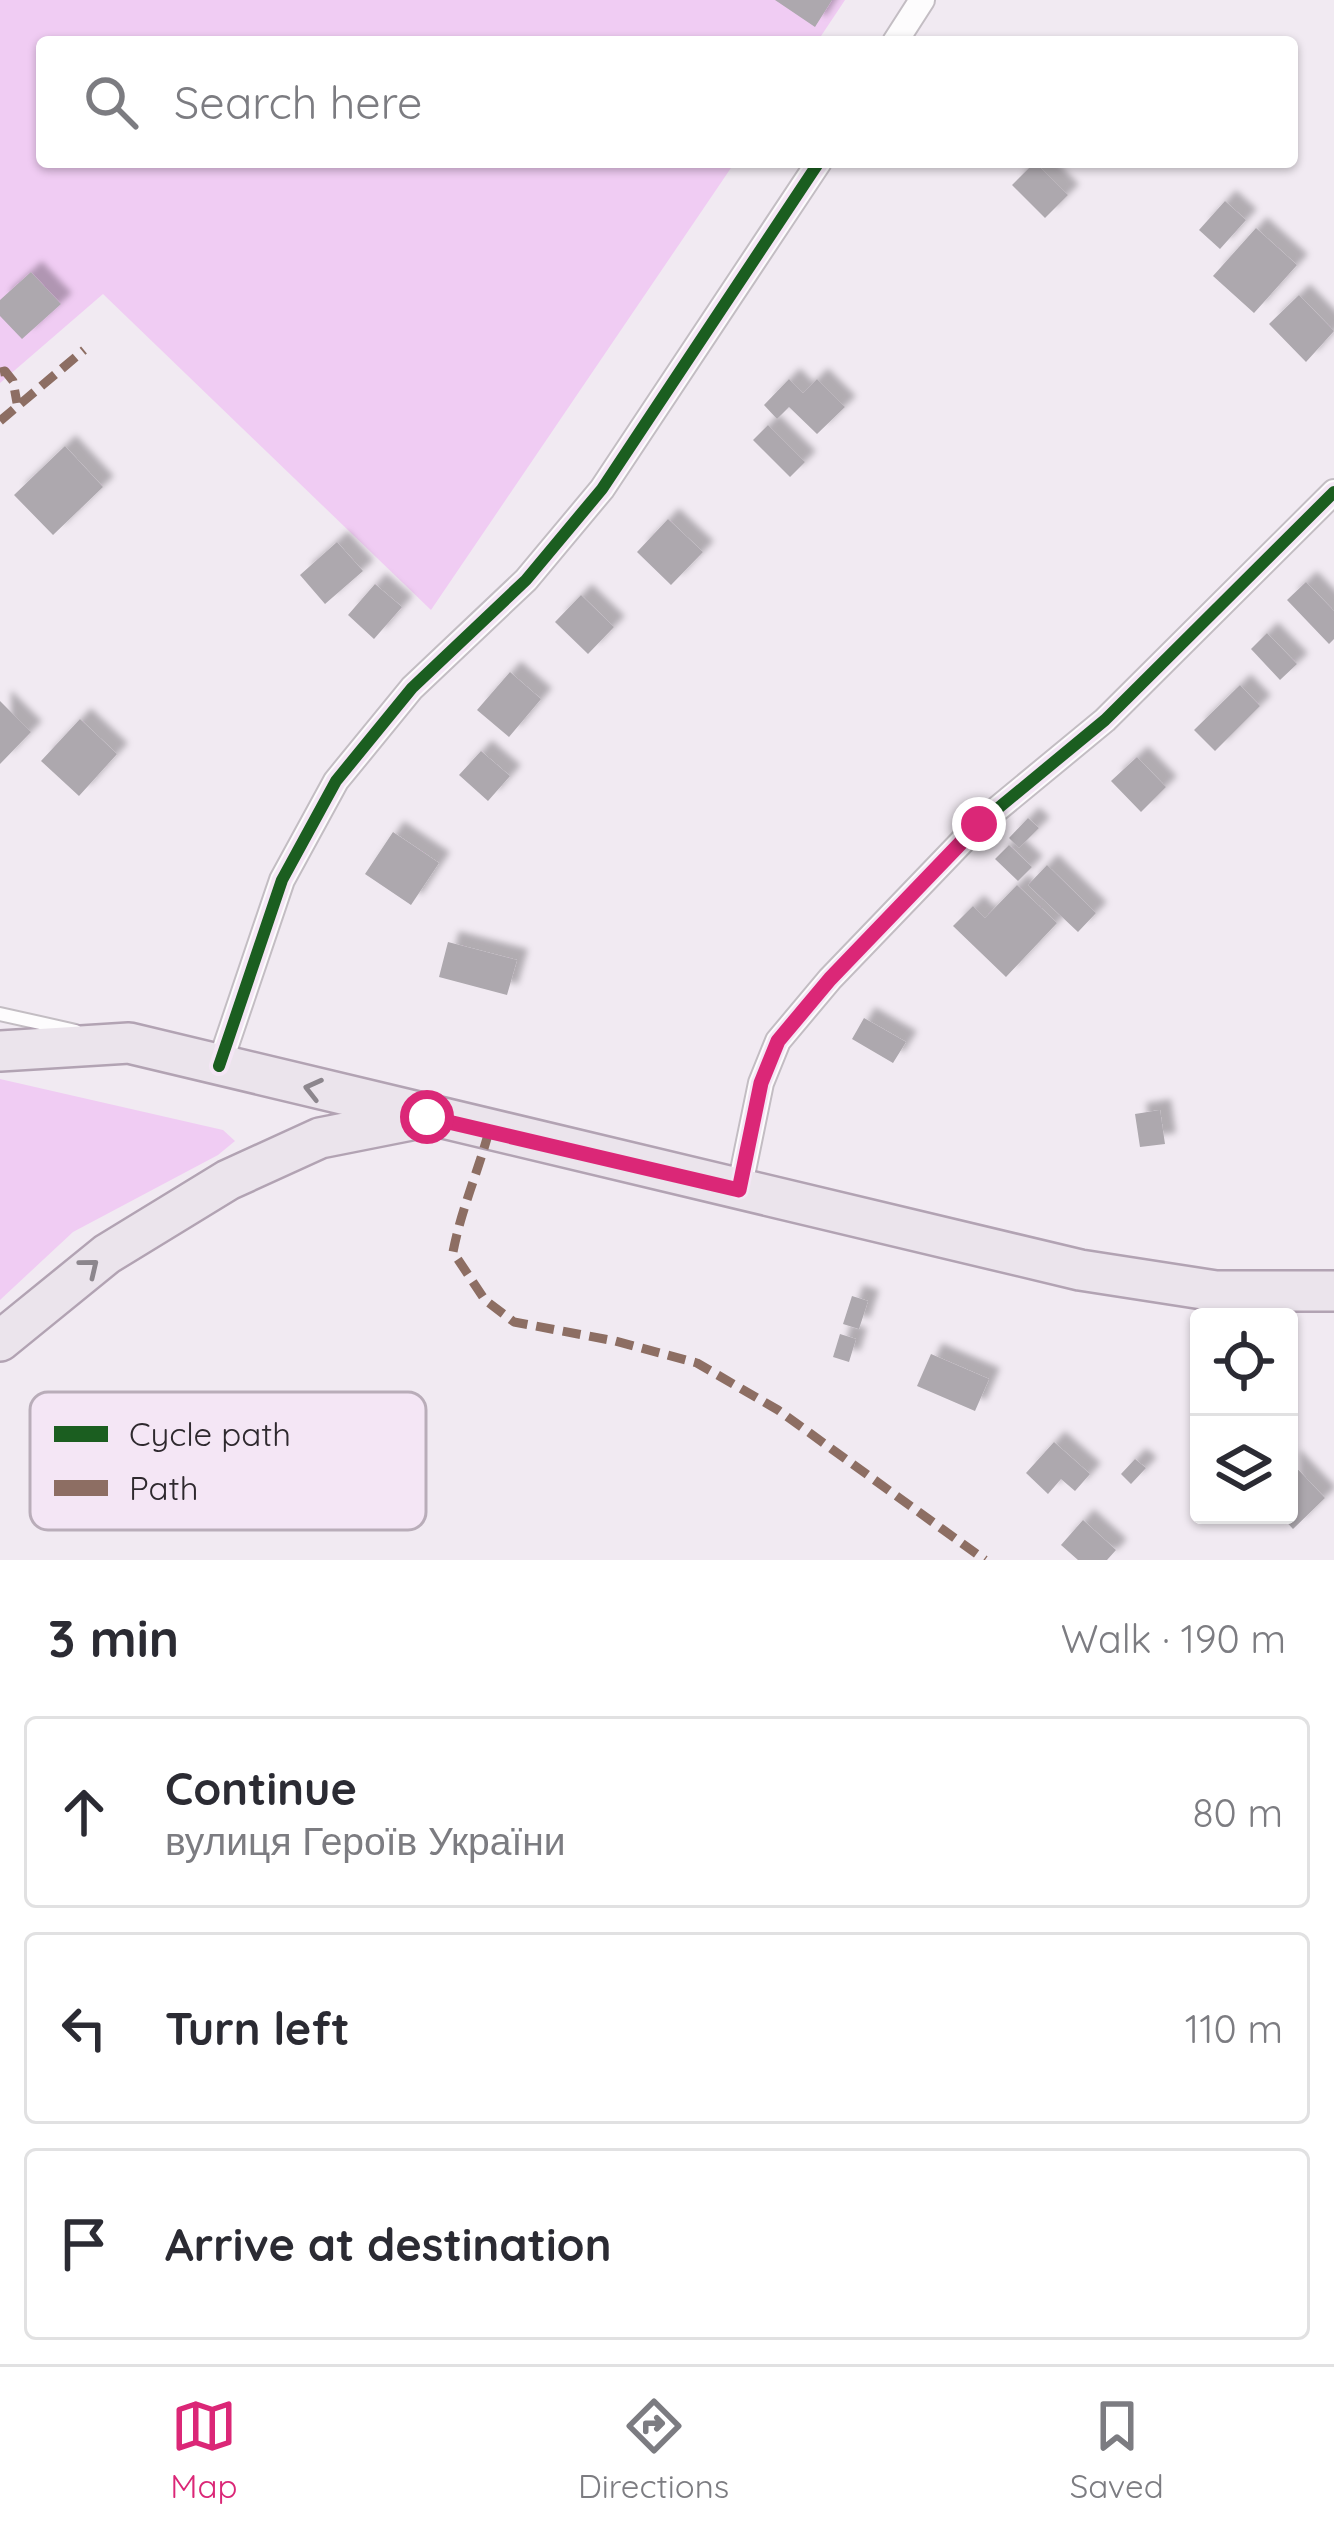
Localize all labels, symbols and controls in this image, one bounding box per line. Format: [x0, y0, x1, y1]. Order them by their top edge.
search box [36, 36, 1298, 168]
icon: search [78, 69, 144, 135]
text: Search here [174, 74, 422, 130]
route end [952, 797, 1006, 851]
one-way arrow [304, 1078, 324, 1103]
route start [400, 1090, 454, 1144]
one-way arrow [77, 1260, 99, 1281]
map controls [1190, 1308, 1298, 1524]
button: locate [1190, 1308, 1298, 1416]
legend [30, 1392, 426, 1530]
text: Cycle path [129, 1413, 291, 1454]
button: layers [1190, 1416, 1298, 1524]
text: Path [129, 1467, 198, 1508]
text: 3 min [48, 1606, 179, 1670]
text: Walk · 190 m [1061, 1614, 1286, 1663]
text: Continue [165, 1760, 357, 1816]
icon: ahead [51, 1779, 117, 1845]
text: 80 m [1193, 1788, 1283, 1837]
text: вулиця Героїв України [165, 1816, 566, 1865]
icon: left [51, 1995, 117, 2061]
text: Turn left [165, 2000, 350, 2056]
text: 110 m [1185, 2004, 1283, 2053]
icon: arrive [51, 2211, 117, 2277]
text: Arrive at destination [165, 2216, 611, 2272]
tab: Map [170, 2393, 238, 2506]
tab: Directions [578, 2393, 729, 2506]
tab: Saved [1070, 2393, 1164, 2506]

